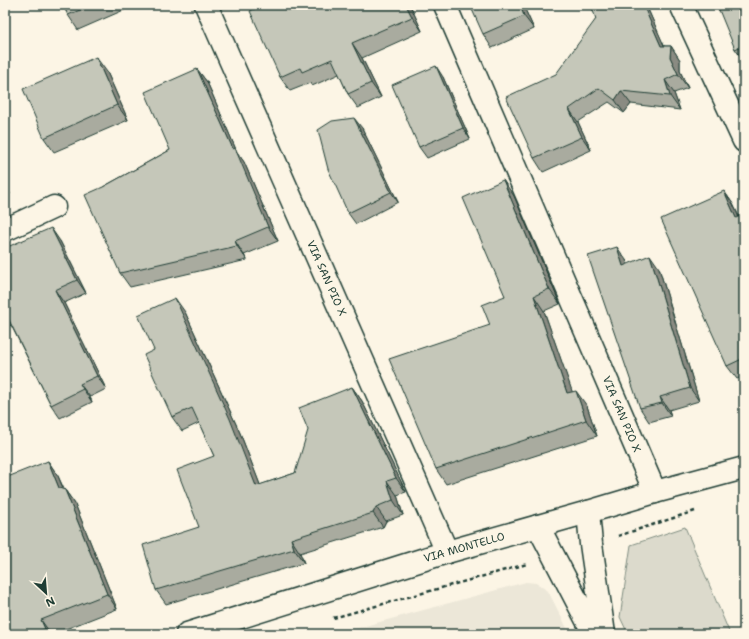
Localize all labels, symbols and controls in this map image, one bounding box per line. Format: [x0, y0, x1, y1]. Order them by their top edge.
street label: VIA SAN PIO X [303, 238, 350, 318]
street label: VIA SAN PIO X [599, 374, 644, 455]
street label: VIA MONTELLO [422, 529, 506, 566]
north arrow [26, 573, 66, 613]
text: N [43, 593, 57, 610]

